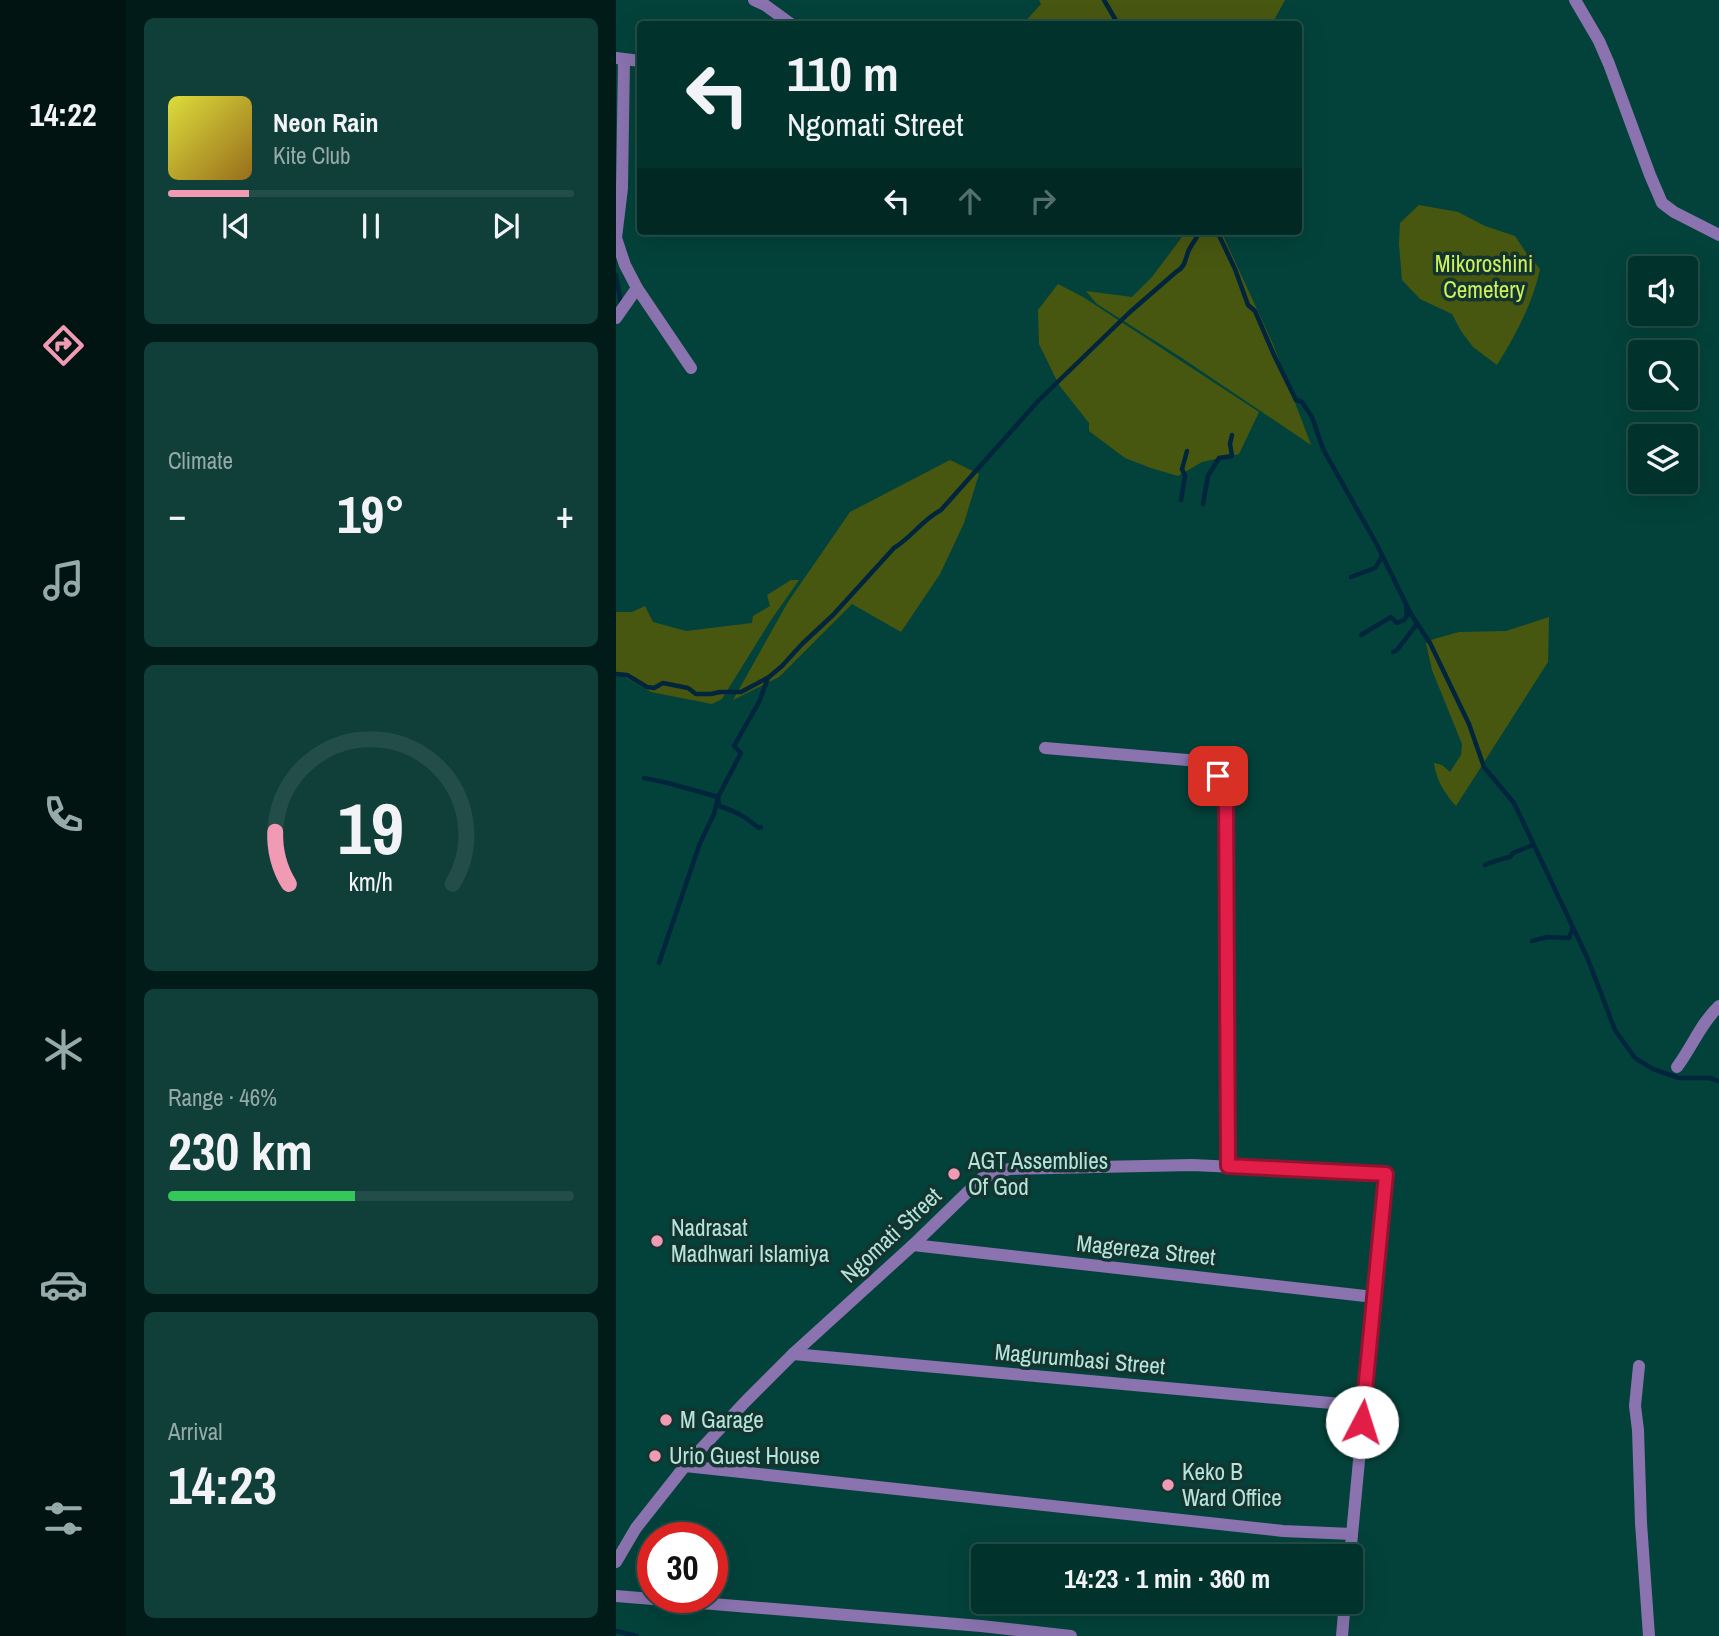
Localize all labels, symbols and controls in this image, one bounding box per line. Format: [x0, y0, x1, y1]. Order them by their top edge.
text: 110 m [787, 40, 899, 106]
icon: left [672, 49, 763, 140]
text: 14:22 [29, 93, 97, 136]
text: Ngomati Street [787, 103, 963, 146]
text: Neon Rain [273, 105, 378, 140]
text: Kite Club [273, 140, 351, 171]
icon: left [878, 182, 916, 220]
icon: ahead [951, 182, 989, 220]
icon: right [1024, 182, 1062, 220]
icon: previous [217, 207, 255, 245]
icon: pause [352, 207, 390, 245]
icon: next [487, 207, 525, 245]
park label: Mikoroshini Cemetery [1435, 248, 1533, 305]
map controls [1628, 256, 1698, 494]
button: sound [1628, 256, 1698, 326]
icon: directions [39, 321, 88, 370]
button: search [1628, 340, 1698, 410]
button: layers [1628, 424, 1698, 494]
text: Climate [168, 445, 233, 476]
text: 19° [337, 479, 405, 549]
text: − [168, 489, 186, 540]
text: + [556, 489, 574, 540]
icon: music [39, 556, 88, 605]
pin [1188, 746, 1248, 806]
icon: arrive [1199, 757, 1237, 795]
text: 19 [338, 779, 404, 877]
icon: phone [39, 790, 88, 839]
text: km/h [349, 865, 393, 899]
icon: climate [39, 1025, 88, 1074]
text: Range · 46% [168, 1082, 277, 1113]
text: 230 km [168, 1116, 313, 1186]
place label: AGT Assemblies Of God [967, 1145, 1108, 1202]
marker: AGT Assemblies Of God [946, 1166, 962, 1182]
street label: Ngomati Street [834, 1180, 948, 1289]
place label: Nadrasat Madhwari Islamiya [671, 1212, 830, 1269]
street label: Magereza Street [1075, 1227, 1217, 1272]
marker: Nadrasat Madhwari Islamiya [649, 1233, 665, 1249]
icon: car [39, 1260, 88, 1309]
street label: Magurumbasi Street [994, 1336, 1167, 1381]
position arrow [1325, 1385, 1399, 1459]
place label: M Garage [680, 1404, 764, 1435]
marker: M Garage [658, 1412, 674, 1428]
text: Arrival [168, 1416, 223, 1447]
place label: Urio Guest House [669, 1440, 820, 1471]
marker: Urio Guest House [647, 1448, 663, 1464]
text: 14:23 [168, 1450, 277, 1520]
place label: Keko B Ward Office [1182, 1456, 1282, 1513]
marker: Keko B Ward Office [1160, 1477, 1176, 1493]
icon: filters [39, 1494, 88, 1543]
speed limit sign: 30 [637, 1522, 728, 1613]
text: 14:23 · 1 min · 360 m [1064, 1561, 1270, 1596]

